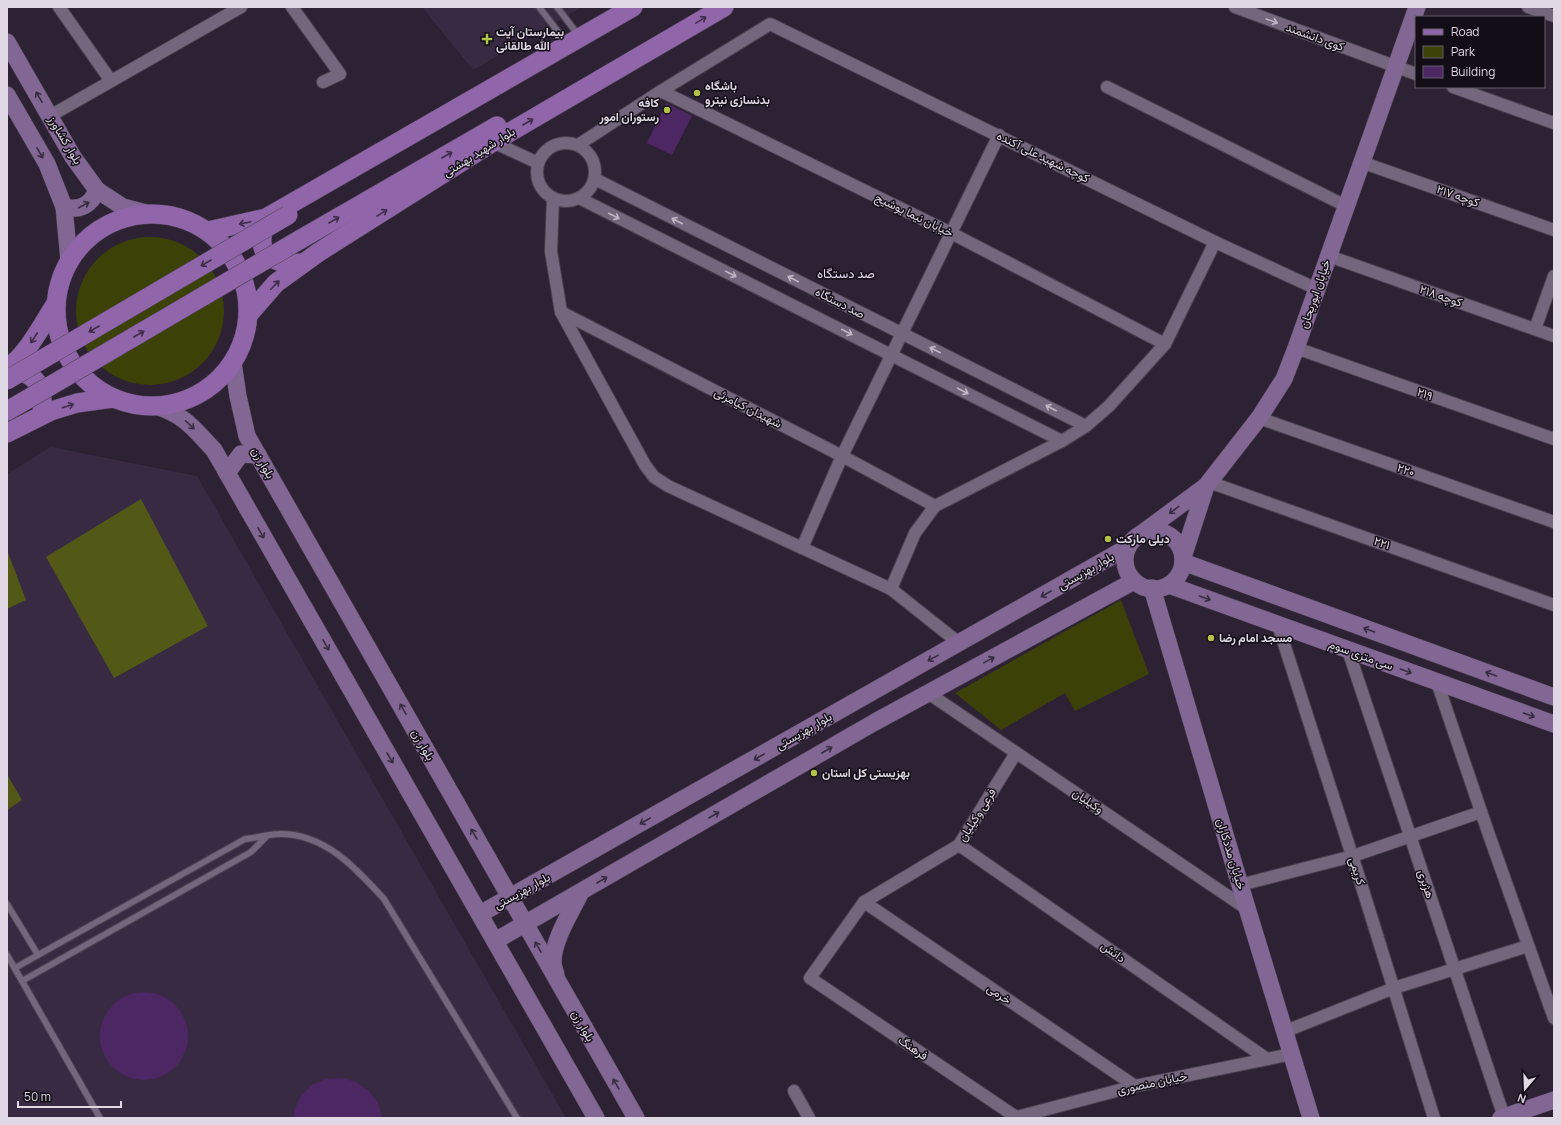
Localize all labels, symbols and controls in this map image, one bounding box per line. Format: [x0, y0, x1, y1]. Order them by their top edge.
one-way arrow [695, 16, 707, 24]
legend [1415, 16, 1545, 88]
one-way arrow [1265, 17, 1277, 25]
street label: کوی دانشمند [1284, 18, 1347, 55]
place label: بیمارستان آیت الله طالقانی [496, 23, 564, 54]
text: Road [1451, 23, 1479, 40]
marker: بیمارستان آیت الله طالقانی [481, 33, 493, 45]
text: Park [1451, 43, 1476, 60]
text: Building [1451, 63, 1495, 80]
place label: باشگاه بدنسازی نیترو [705, 77, 770, 108]
marker: باشگاه بدنسازی نیترو [692, 88, 702, 98]
one-way arrow [34, 91, 42, 103]
place label: کافه رستوران امور [599, 94, 660, 125]
marker: کافه رستوران امور [662, 105, 672, 115]
street label: بلوار کشاورز [44, 111, 87, 167]
one-way arrow [522, 117, 534, 125]
street label: بلوار شهید بهشتی [439, 123, 518, 181]
street label: کوچه شهید علی آکنده [994, 127, 1093, 186]
one-way arrow [37, 147, 45, 159]
one-way arrow [441, 150, 453, 158]
street label: کوچه ۲۱۷ [1435, 180, 1482, 211]
street label: خیابان نیما یوشیج [872, 188, 956, 242]
one-way arrow [78, 201, 90, 208]
one-way arrow [376, 208, 388, 216]
one-way arrow [608, 213, 620, 220]
one-way arrow [328, 215, 340, 223]
one-way arrow [672, 216, 684, 224]
one-way arrow [239, 220, 252, 228]
street label: خیابان ابوریحان [1295, 257, 1334, 330]
one-way arrow [200, 260, 212, 268]
district label: صد دستگاه [817, 264, 875, 282]
one-way arrow [724, 271, 736, 278]
one-way arrow [788, 275, 800, 282]
one-way arrow [270, 280, 279, 290]
street label: کوچه ۲۱۸ [1418, 280, 1465, 311]
street label: صد دستگاه [813, 283, 868, 322]
one-way arrow [88, 325, 100, 333]
one-way arrow [133, 329, 145, 337]
one-way arrow [841, 329, 853, 336]
one-way arrow [30, 332, 38, 343]
one-way arrow [929, 346, 941, 353]
street label: شهیدان کیامرثی [711, 383, 785, 432]
street label: ۲۱۹ [1415, 383, 1435, 404]
one-way arrow [957, 388, 969, 395]
one-way arrow [61, 402, 74, 409]
one-way arrow [1045, 404, 1057, 411]
one-way arrow [185, 420, 195, 430]
street label: بلوار زن [248, 444, 279, 482]
street label: ۲۲۰ [1395, 459, 1417, 480]
one-way arrow [1169, 505, 1180, 514]
one-way arrow [258, 527, 266, 539]
place label: دیلی مارکت [1116, 530, 1170, 547]
street label: ۲۲۱ [1372, 532, 1393, 553]
marker: دیلی مارکت [1103, 534, 1113, 544]
street label: بلوار بهزیستی [1055, 548, 1117, 593]
one-way arrow [1040, 591, 1052, 599]
one-way arrow [1199, 595, 1211, 603]
one-way arrow [1362, 626, 1375, 633]
place label: مسجد امام رضا [1219, 629, 1293, 646]
marker: مسجد امام رضا [1206, 633, 1216, 643]
street label: سی متری سوم [1326, 635, 1396, 674]
one-way arrow [322, 639, 330, 651]
one-way arrow [927, 655, 939, 663]
one-way arrow [983, 655, 995, 663]
one-way arrow [1400, 668, 1413, 675]
one-way arrow [1485, 670, 1497, 678]
one-way arrow [398, 703, 406, 715]
street label: بلوار بهزیستی [773, 708, 835, 753]
one-way arrow [1522, 712, 1535, 719]
street label: بلوار زن [408, 726, 439, 764]
one-way arrow [821, 745, 833, 753]
one-way arrow [387, 752, 395, 764]
one-way arrow [753, 753, 765, 761]
place label: بهزیستی کل استان [822, 764, 910, 781]
marker: بهزیستی کل استان [809, 768, 819, 778]
street label: وکیلیان [1069, 784, 1107, 817]
street label: فرعی وکیلیان [953, 785, 1000, 845]
one-way arrow [708, 811, 720, 819]
street label: خیابان مددکاران [1213, 816, 1250, 892]
one-way arrow [639, 818, 651, 825]
one-way arrow [469, 828, 477, 840]
street label: کریمی [1345, 855, 1370, 887]
street label: هژبری [1414, 867, 1439, 900]
street label: بلوار بهزیستی [490, 868, 553, 913]
one-way arrow [596, 876, 608, 884]
street label: دانش [1097, 937, 1129, 966]
one-way arrow [533, 941, 541, 953]
street label: خرمی [984, 979, 1015, 1008]
street label: بلوار زن [568, 1007, 599, 1045]
street label: فرهنگ [895, 1031, 932, 1064]
street label: خیابان منصوری [1115, 1067, 1189, 1098]
north arrow [1505, 1069, 1545, 1109]
one-way arrow [612, 1078, 620, 1090]
scale bar [18, 1083, 121, 1109]
text: 50 m [24, 1088, 51, 1105]
text: N [1515, 1091, 1528, 1107]

